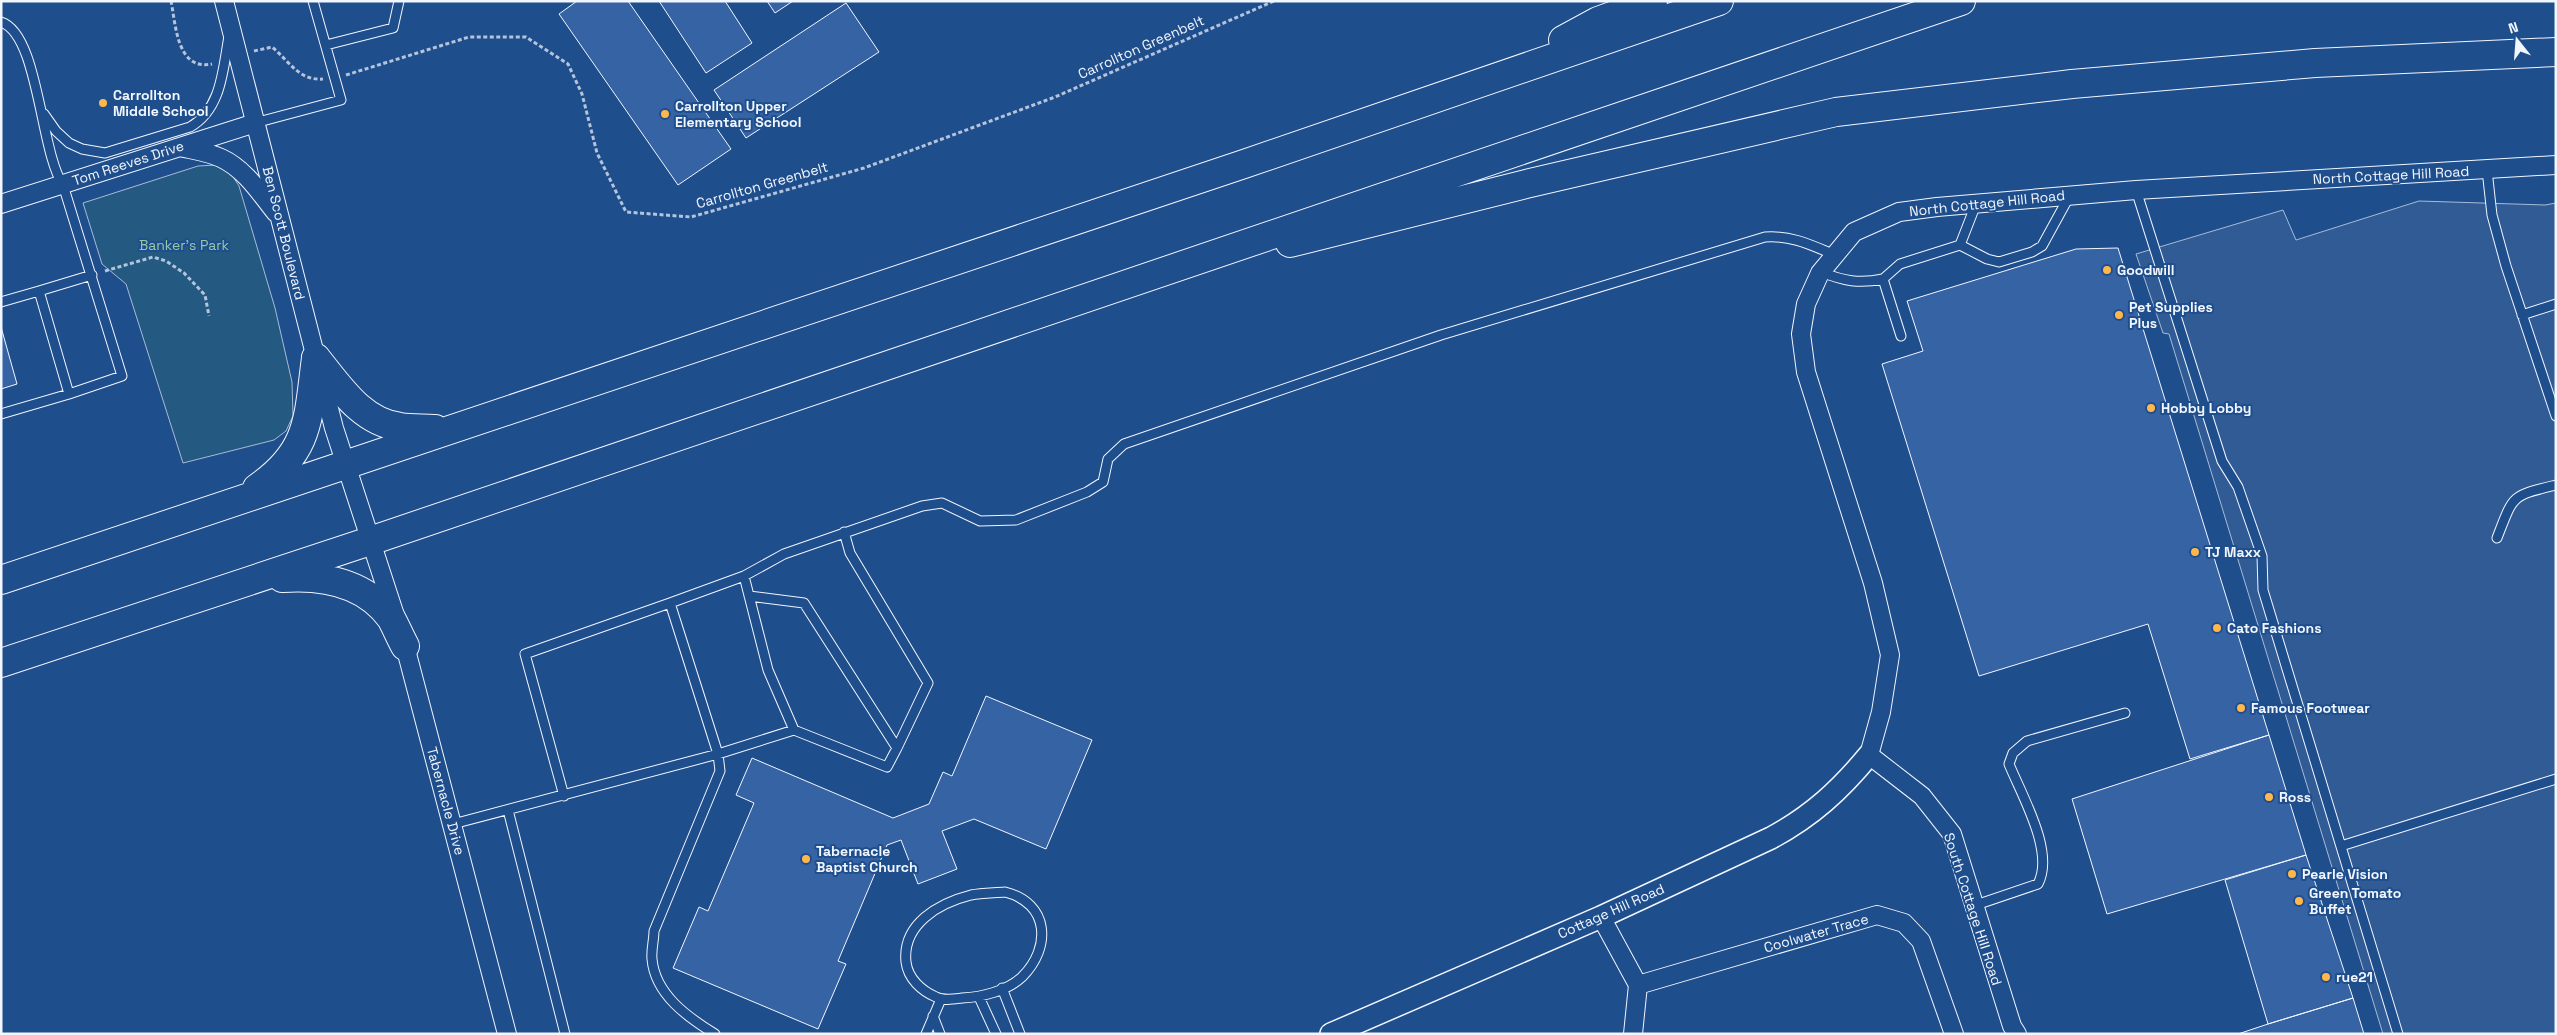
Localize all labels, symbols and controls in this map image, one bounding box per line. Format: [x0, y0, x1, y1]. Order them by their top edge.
street label: Carrollton Greenbelt [1075, 11, 1207, 83]
north arrow [2492, 15, 2542, 65]
text: N [2506, 18, 2520, 38]
place label: Carrollton Middle School [113, 86, 208, 120]
marker: Carrollton Middle School [97, 97, 109, 109]
place label: Carrollton Upper Elementary School [675, 97, 801, 131]
marker: Carrollton Upper Elementary School [659, 108, 671, 120]
street label: Tom Reeves Drive [70, 136, 186, 190]
street label: Carrollton Greenbelt [694, 158, 830, 212]
street label: North Cottage Hill Road [2312, 162, 2470, 188]
street label: Ben Scott Boulevard [259, 164, 309, 302]
street label: North Cottage Hill Road [1908, 186, 2066, 220]
park label: Banker's Park [139, 236, 230, 254]
place label: Goodwill [2117, 261, 2174, 279]
marker: Goodwill [2101, 264, 2113, 276]
place label: Pet Supplies Plus [2129, 298, 2213, 332]
marker: Pet Supplies Plus [2113, 309, 2125, 321]
place label: Hobby Lobby [2161, 399, 2251, 417]
marker: Hobby Lobby [2145, 402, 2157, 414]
place label: TJ Maxx [2205, 543, 2261, 561]
marker: TJ Maxx [2189, 546, 2201, 558]
place label: Cato Fashions [2227, 619, 2321, 637]
marker: Cato Fashions [2211, 622, 2223, 634]
place label: Famous Footwear [2251, 699, 2370, 717]
marker: Famous Footwear [2235, 702, 2247, 714]
street label: Tabernacle Drive [423, 745, 469, 857]
place label: Ross [2279, 788, 2311, 806]
marker: Ross [2263, 791, 2275, 803]
street label: South Cottage Hill Road [1940, 831, 2006, 987]
place label: Tabernacle Baptist Church [816, 842, 918, 876]
marker: Tabernacle Baptist Church [800, 853, 812, 865]
place label: Pearle Vision [2302, 865, 2388, 883]
marker: Pearle Vision [2286, 868, 2298, 880]
street label: Cottage Hill Road [1555, 879, 1667, 943]
place label: Green Tomato Buffet [2309, 884, 2401, 918]
marker: Green Tomato Buffet [2293, 895, 2305, 907]
street label: Coolwater Trace [1762, 909, 1870, 957]
place label: rue21 [2336, 968, 2373, 986]
marker: rue21 [2320, 971, 2332, 983]

